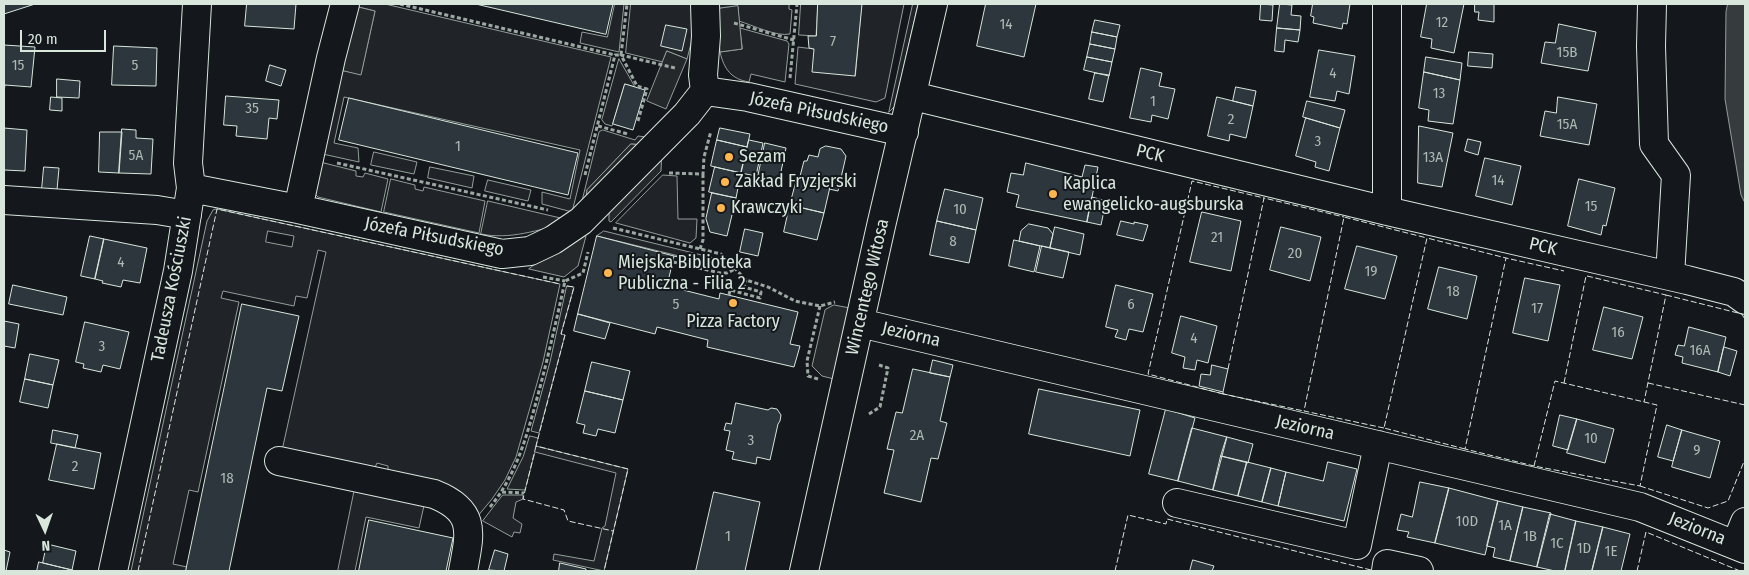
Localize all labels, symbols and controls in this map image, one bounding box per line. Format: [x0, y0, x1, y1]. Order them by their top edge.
house number: 12 [1436, 14, 1448, 32]
house number: 14 [999, 16, 1013, 34]
scale bar [22, 20, 109, 52]
text: 20 m [28, 30, 58, 48]
house number: 7 [830, 33, 836, 51]
house number: 15B [1557, 44, 1577, 62]
house number: 15 [12, 57, 24, 75]
house number: 5 [132, 57, 138, 75]
house number: 4 [1329, 65, 1337, 83]
house number: 13 [1433, 85, 1445, 103]
street label: Józefa Piłsudskiego [748, 88, 890, 138]
house number: 1 [1150, 93, 1156, 111]
house number: 35 [245, 100, 259, 118]
house number: 2 [1228, 111, 1234, 129]
house number: 15A [1557, 116, 1577, 134]
house number: 3 [1315, 133, 1321, 151]
house number: 1 [455, 138, 461, 156]
street label: PCK [1134, 140, 1166, 168]
place label: Sezam [739, 146, 786, 168]
house number: 5A [129, 147, 143, 165]
house number: 13A [1423, 149, 1443, 167]
marker: Sezam [723, 151, 735, 163]
place label: Zakład Fryzjerski [735, 171, 857, 193]
house number: 14 [1491, 172, 1505, 190]
place label: Kaplica ewangelicko-augsburska [1063, 173, 1244, 215]
marker: Zakład Fryzjerski [719, 176, 731, 188]
marker: Kaplica ewangelicko-augsburska [1047, 188, 1059, 200]
place label: Krawczyki [731, 197, 803, 219]
house number: 15 [1585, 198, 1597, 216]
house number: 10 [953, 201, 967, 219]
marker: Krawczyki [715, 202, 727, 214]
street label: Józefa Piłsudskiego [363, 213, 505, 261]
street label: Tadeusza Kościuszki [147, 214, 197, 364]
street label: Wincentego Witosa [842, 217, 894, 357]
house number: 21 [1211, 229, 1223, 247]
house number: 8 [949, 233, 957, 251]
street label: PCK [1527, 233, 1559, 261]
house number: 20 [1288, 245, 1302, 263]
place label: Miejska Biblioteka Publiczna - Filia 2 [618, 252, 752, 294]
house number: 4 [117, 254, 125, 272]
house number: 19 [1364, 263, 1378, 281]
marker: Miejska Biblioteka Publiczna - Filia 2 [602, 267, 614, 279]
house number: 18 [1446, 283, 1460, 301]
house number: 5 [673, 296, 679, 314]
house number: 6 [1127, 296, 1135, 314]
marker: Pizza Factory [727, 297, 739, 309]
house number: 17 [1531, 300, 1543, 318]
place label: Pizza Factory [686, 311, 780, 333]
street label: Jeziorna [880, 318, 942, 352]
house number: 16 [1611, 324, 1625, 342]
house number: 4 [1190, 330, 1198, 348]
house number: 3 [99, 338, 105, 356]
house number: 16A [1689, 342, 1711, 360]
street label: Jeziorna [1274, 411, 1336, 445]
house number: 2A [910, 427, 924, 445]
house number: 10 [1584, 430, 1598, 448]
house number: 3 [748, 432, 754, 450]
house number: 9 [1693, 442, 1701, 460]
house number: 2 [72, 458, 78, 476]
house number: 18 [220, 470, 234, 488]
north arrow [20, 505, 70, 555]
street label: Jeziorna [1665, 508, 1729, 550]
house number: 10D [1456, 513, 1478, 531]
house number: 1A [1498, 517, 1512, 535]
house number: 1 [725, 528, 731, 546]
house number: 1B [1523, 528, 1537, 546]
house number: 1C [1550, 535, 1564, 553]
text: N [41, 537, 50, 554]
house number: 1D [1577, 540, 1591, 558]
house number: 1E [1605, 543, 1617, 561]

